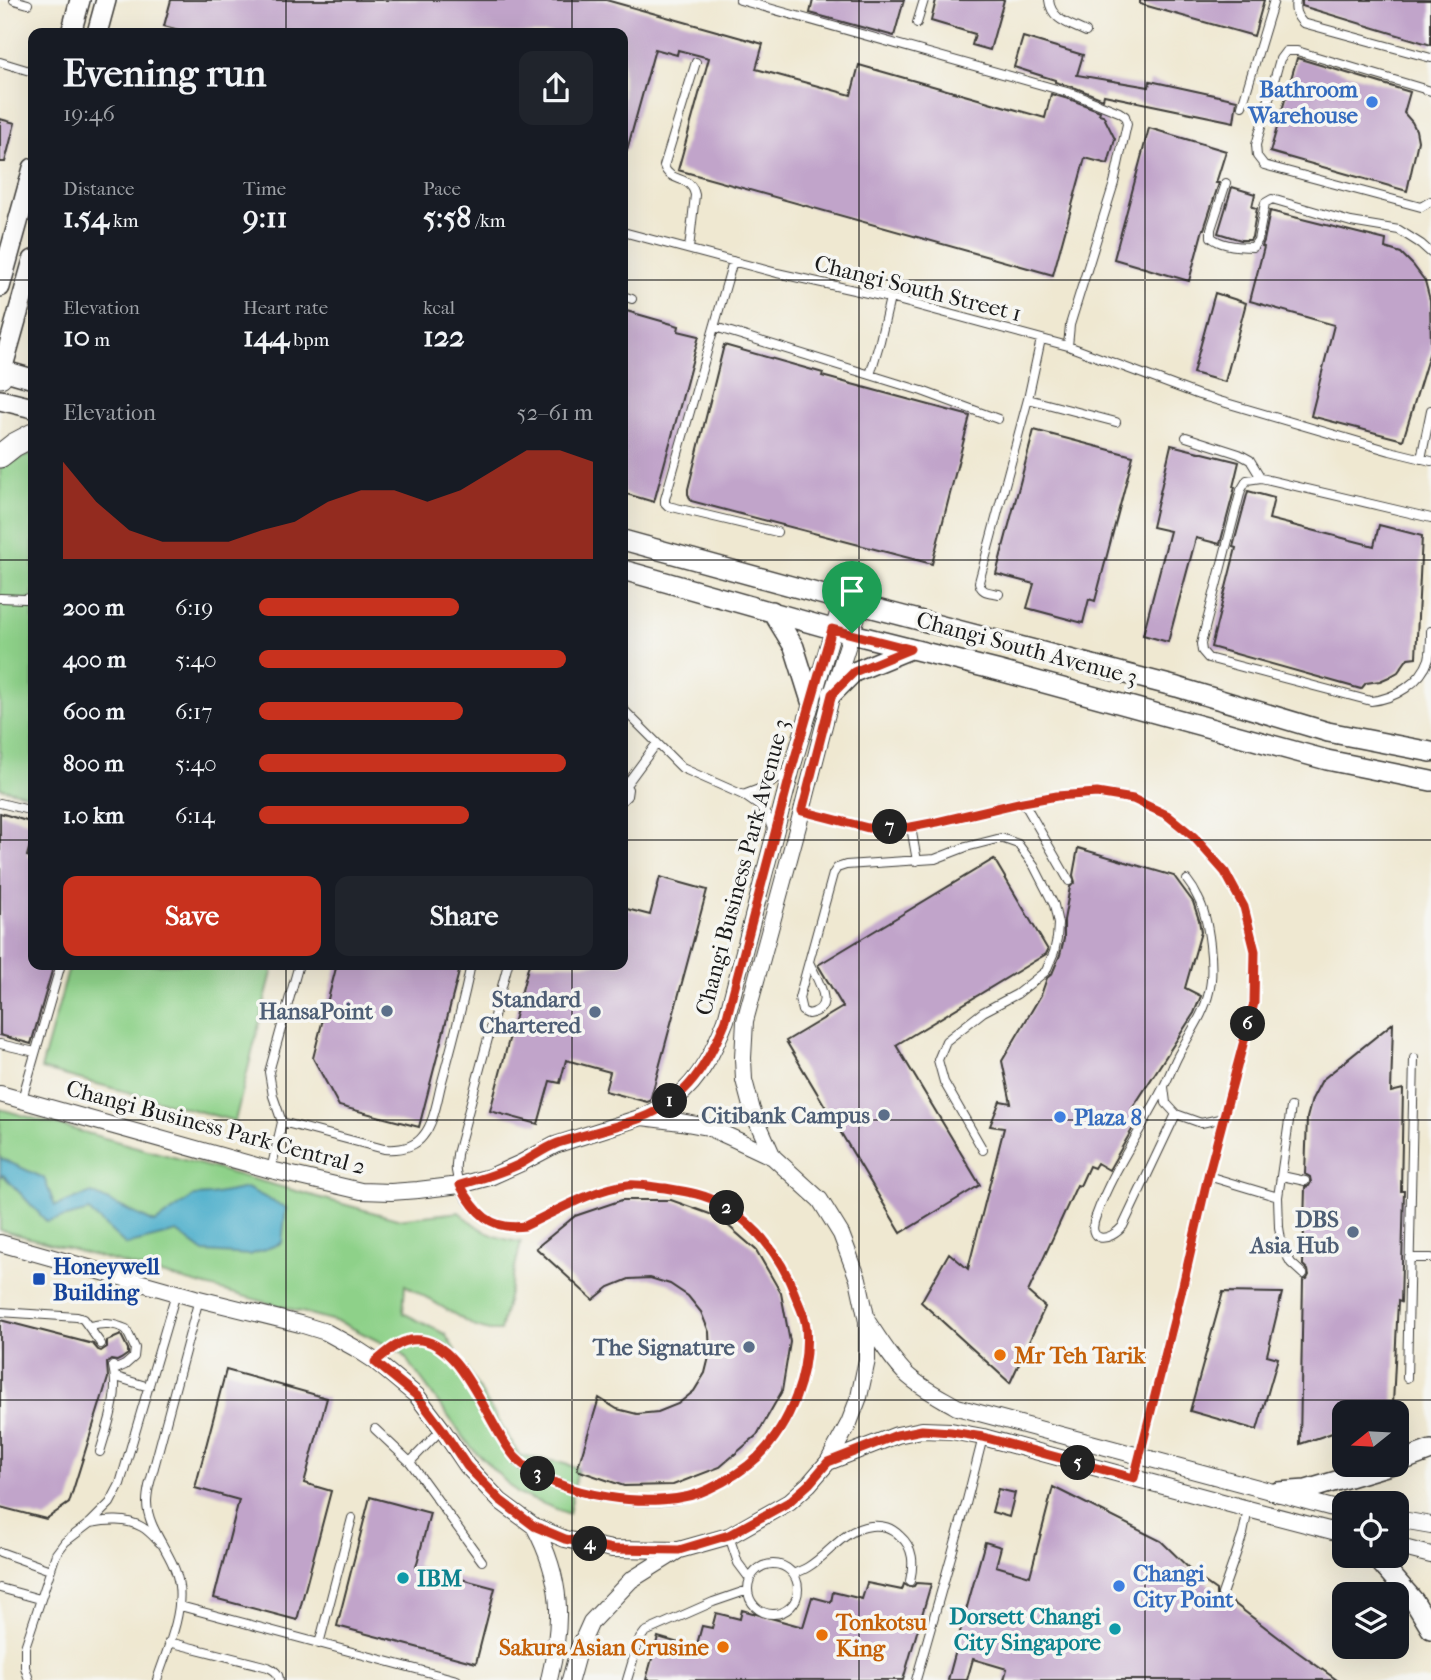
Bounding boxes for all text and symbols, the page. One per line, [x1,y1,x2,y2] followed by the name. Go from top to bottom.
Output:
[63,51,266,96] text: Evening run
[519,51,593,125] button: share
[1247,76,1359,129] place label: Bathroom Warehouse
[1364,94,1380,110] marker: Bathroom Warehouse
[63,100,115,127] text: 19:46
[63,178,134,200] text: Distance
[243,178,286,200] text: Time
[423,178,461,200] text: Pace
[63,200,109,235] text: 1.54
[243,200,287,235] text: 9:11
[423,200,471,235] text: 5:58
[109,210,139,232] text: km
[471,210,506,232] text: /km
[811,250,1024,327] street label: Changi South Street 1
[63,297,140,319] text: Elevation
[243,297,328,319] text: Heart rate
[423,297,455,319] text: kcal
[63,319,90,354] text: 10
[243,319,289,354] text: 144
[423,319,465,354] text: 122
[90,329,110,351] text: m
[289,329,329,351] text: bpm
[63,399,156,426] text: Elevation
[517,399,593,426] text: 52–61 m
[822,561,882,633] pin
[833,572,871,610] icon: arrive
[63,594,124,621] text: 200 m
[175,594,213,621] text: 6:19
[914,606,1140,691] street label: Changi South Avenue 3
[63,646,126,673] text: 400 m
[175,646,217,673] text: 5:40
[63,698,125,725] text: 600 m
[175,698,212,725] text: 6:17
[690,716,795,1018] street label: Changi Business Park Avenue 3
[63,750,124,777] text: 800 m
[175,750,217,777] text: 5:40
[63,802,124,829] text: 1.0 km
[175,802,215,829] text: 6:14
[872,810,908,844] pin: 7
[885,815,894,837] text: 7
[63,876,321,956] button: Save
[335,876,593,956] button: Share
[479,986,582,1039] place label: Standard Chartered
[259,998,374,1025] place label: HansaPoint
[379,1003,395,1019] marker: HansaPoint
[587,1004,603,1020] marker: Standard Chartered
[1230,1006,1266,1042] pin: 6
[1242,1012,1253,1034] text: 6
[63,1074,369,1181] street label: Changi Business Park Central 2
[652,1084,688,1118] pin: 1
[666,1089,673,1111] text: 1
[701,1102,871,1129] place label: Citibank Campus
[1074,1104,1142,1131] place label: Plaza 8
[876,1107,892,1123] marker: Citibank Campus
[1052,1109,1068,1125] marker: Plaza 8
[710,1190,744,1226] pin: 2
[722,1196,731,1218] text: 2
[1248,1206,1339,1259] place label: DBS Asia Hub
[1345,1224,1361,1240] marker: DBS Asia Hub
[53,1253,160,1306] place label: Honeywell Building
[31,1271,47,1287] marker: Honeywell Building
[592,1334,736,1361] place label: The Signature
[741,1339,757,1355] marker: The Signature
[1014,1342,1146,1369] place label: Mr Teh Tarik
[992,1347,1008,1363] marker: Mr Teh Tarik
[1332,1400,1409,1477] north arrow
[1332,1400,1409,1659] map controls
[1060,1446,1096,1480] pin: 5
[1073,1451,1082,1473] text: 5
[520,1456,556,1492] pin: 3
[534,1462,541,1484] text: 3
[1332,1491,1409,1568] button: locate
[572,1526,608,1562] pin: 4
[584,1532,595,1554] text: 4
[1133,1560,1234,1613] place label: Changi City Point
[417,1565,462,1592] place label: IBM
[395,1570,411,1586] marker: IBM
[1111,1578,1127,1594] marker: Changi City Point
[1332,1582,1409,1659] button: layers
[949,1603,1102,1656] place label: Dorsett Changi City Singapore
[835,1609,928,1662] place label: Tonkotsu King
[1107,1621,1123,1637] marker: Dorsett Changi City Singapore
[814,1627,830,1643] marker: Tonkotsu King
[499,1634,710,1661] place label: Sakura Asian Crusine
[715,1639,731,1655] marker: Sakura Asian Crusine

